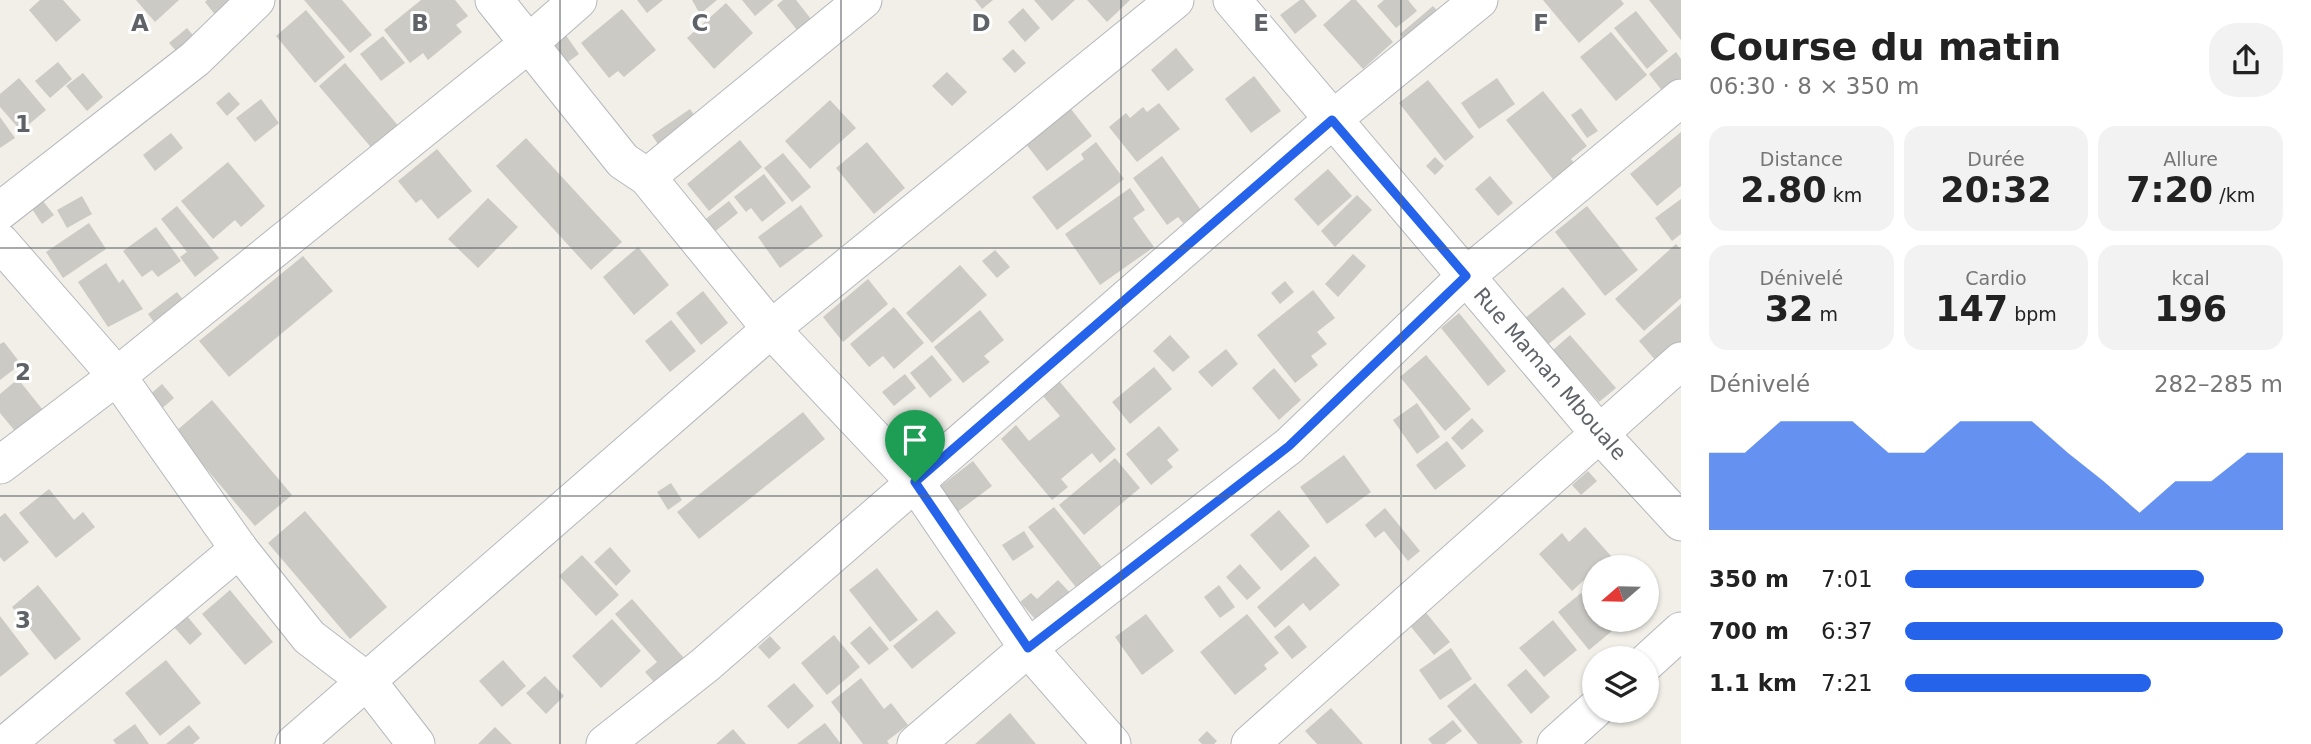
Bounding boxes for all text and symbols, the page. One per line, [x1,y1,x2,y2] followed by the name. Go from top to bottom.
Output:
[131,10,149,36] text: A
[411,10,429,36] text: B
[692,10,708,36] text: C
[971,10,991,36] text: D
[1253,10,1269,36] text: E
[1533,10,1549,36] text: F
[2209,23,2283,97] button: share
[1709,25,2061,69] text: Course du matin
[1709,73,1919,99] text: 06:30 · 8 × 350 m
[15,111,31,137] text: 1
[1760,148,1843,170] text: Distance
[1967,148,2025,170] text: Durée
[2163,148,2218,170] text: Allure
[1740,170,1827,210] text: 2.80
[1940,170,2052,210] text: 20:32
[2126,170,2213,210] text: 7:20
[1827,184,1862,206] text: km
[2213,184,2255,206] text: /km
[1760,267,1843,289] text: Dénivelé
[1965,267,2027,289] text: Cardio
[2171,267,2210,289] text: kcal
[1469,283,1631,465] street label: Rue Maman Mbouale
[1765,289,1813,329] text: 32
[1935,289,2008,329] text: 147
[2154,289,2227,329] text: 196
[1813,303,1838,325] text: m
[2008,303,2057,325] text: bpm
[15,359,31,385] text: 2
[1709,371,1810,397] text: Dénivelé
[2154,371,2283,397] text: 282–285 m
[885,410,945,482] pin
[896,421,934,459] icon: arrive
[1582,555,1659,632] north arrow
[1582,555,1659,723] map controls
[1709,566,1789,592] text: 350 m
[1821,566,1873,592] text: 7:01
[15,607,31,633] text: 3
[1709,618,1789,644] text: 700 m
[1821,618,1873,644] text: 6:37
[1582,646,1659,723] button: layers
[1709,670,1797,696] text: 1.1 km
[1821,670,1873,696] text: 7:21

